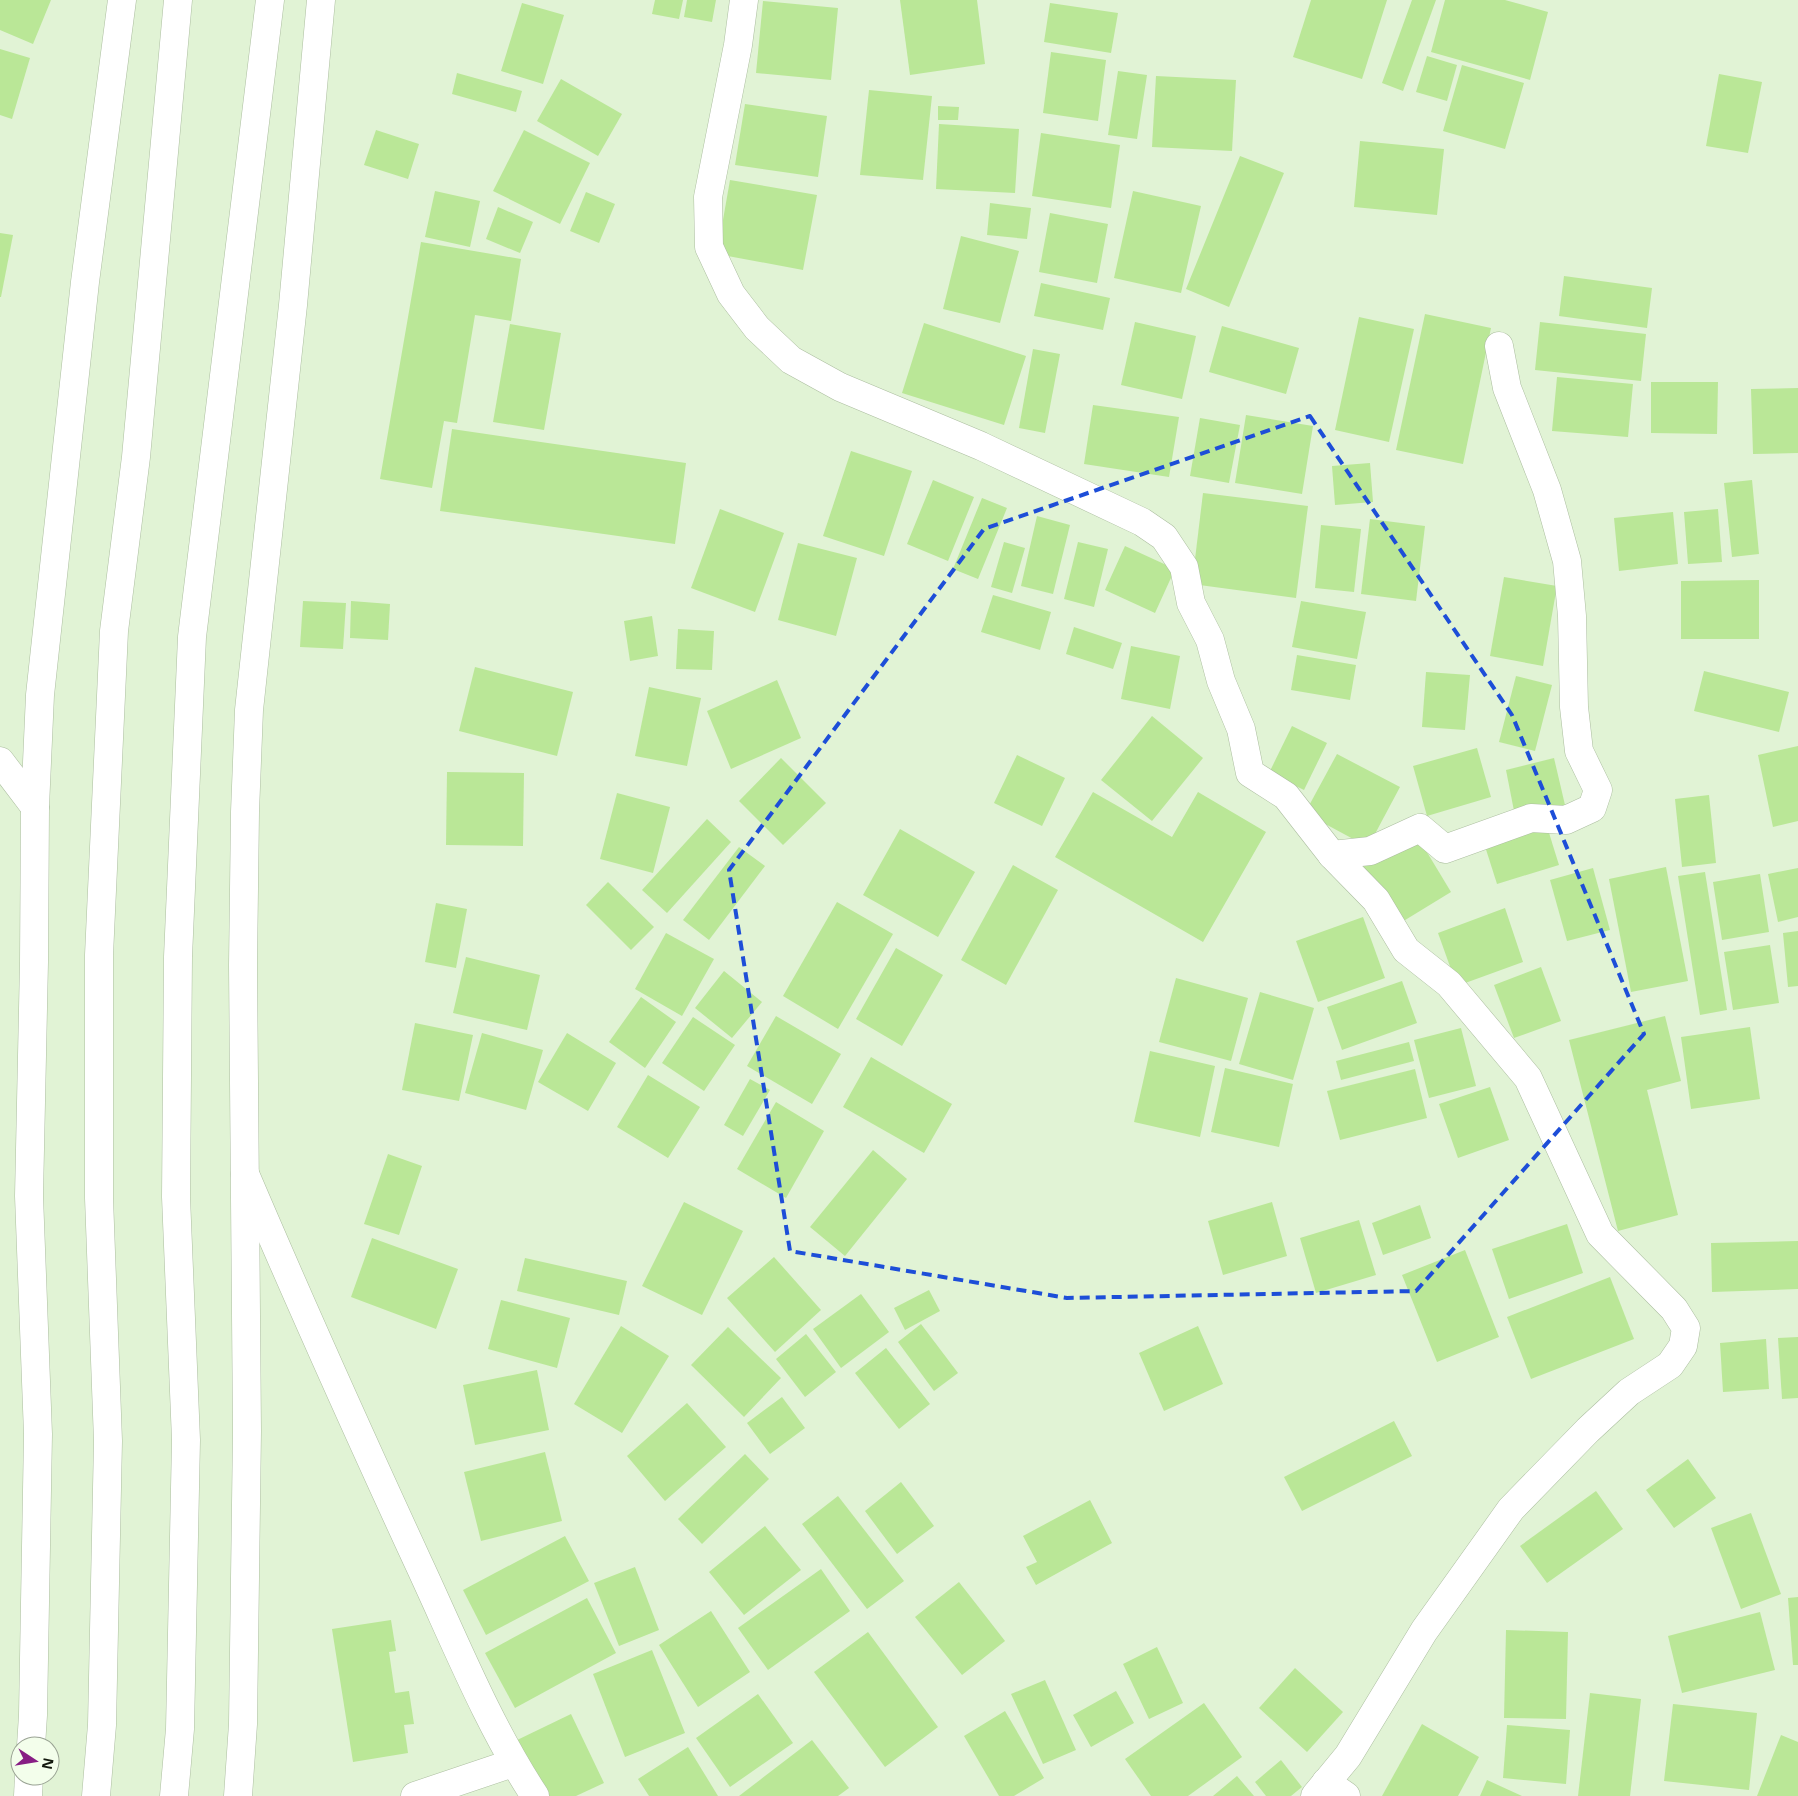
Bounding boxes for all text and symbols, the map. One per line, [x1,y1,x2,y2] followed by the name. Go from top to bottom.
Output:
[10,1736,60,1786] north arrow
[38,1756,59,1771] text: N

